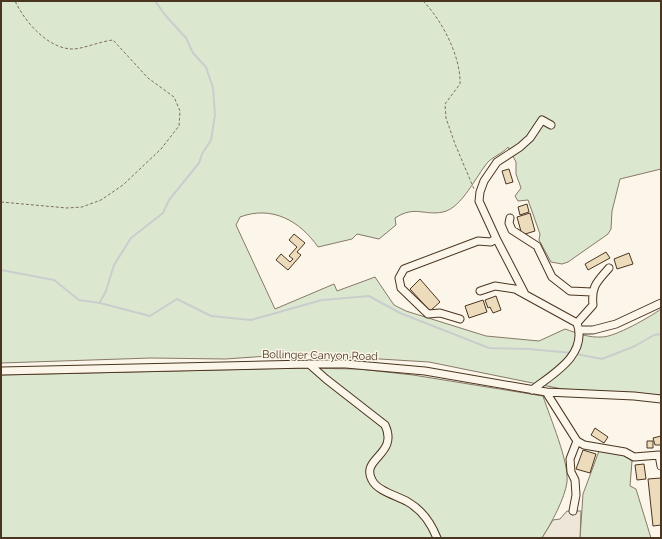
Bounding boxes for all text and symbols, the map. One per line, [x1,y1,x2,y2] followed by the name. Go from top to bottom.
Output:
[262,348,378,363] street label: Bollinger Canyon Road

